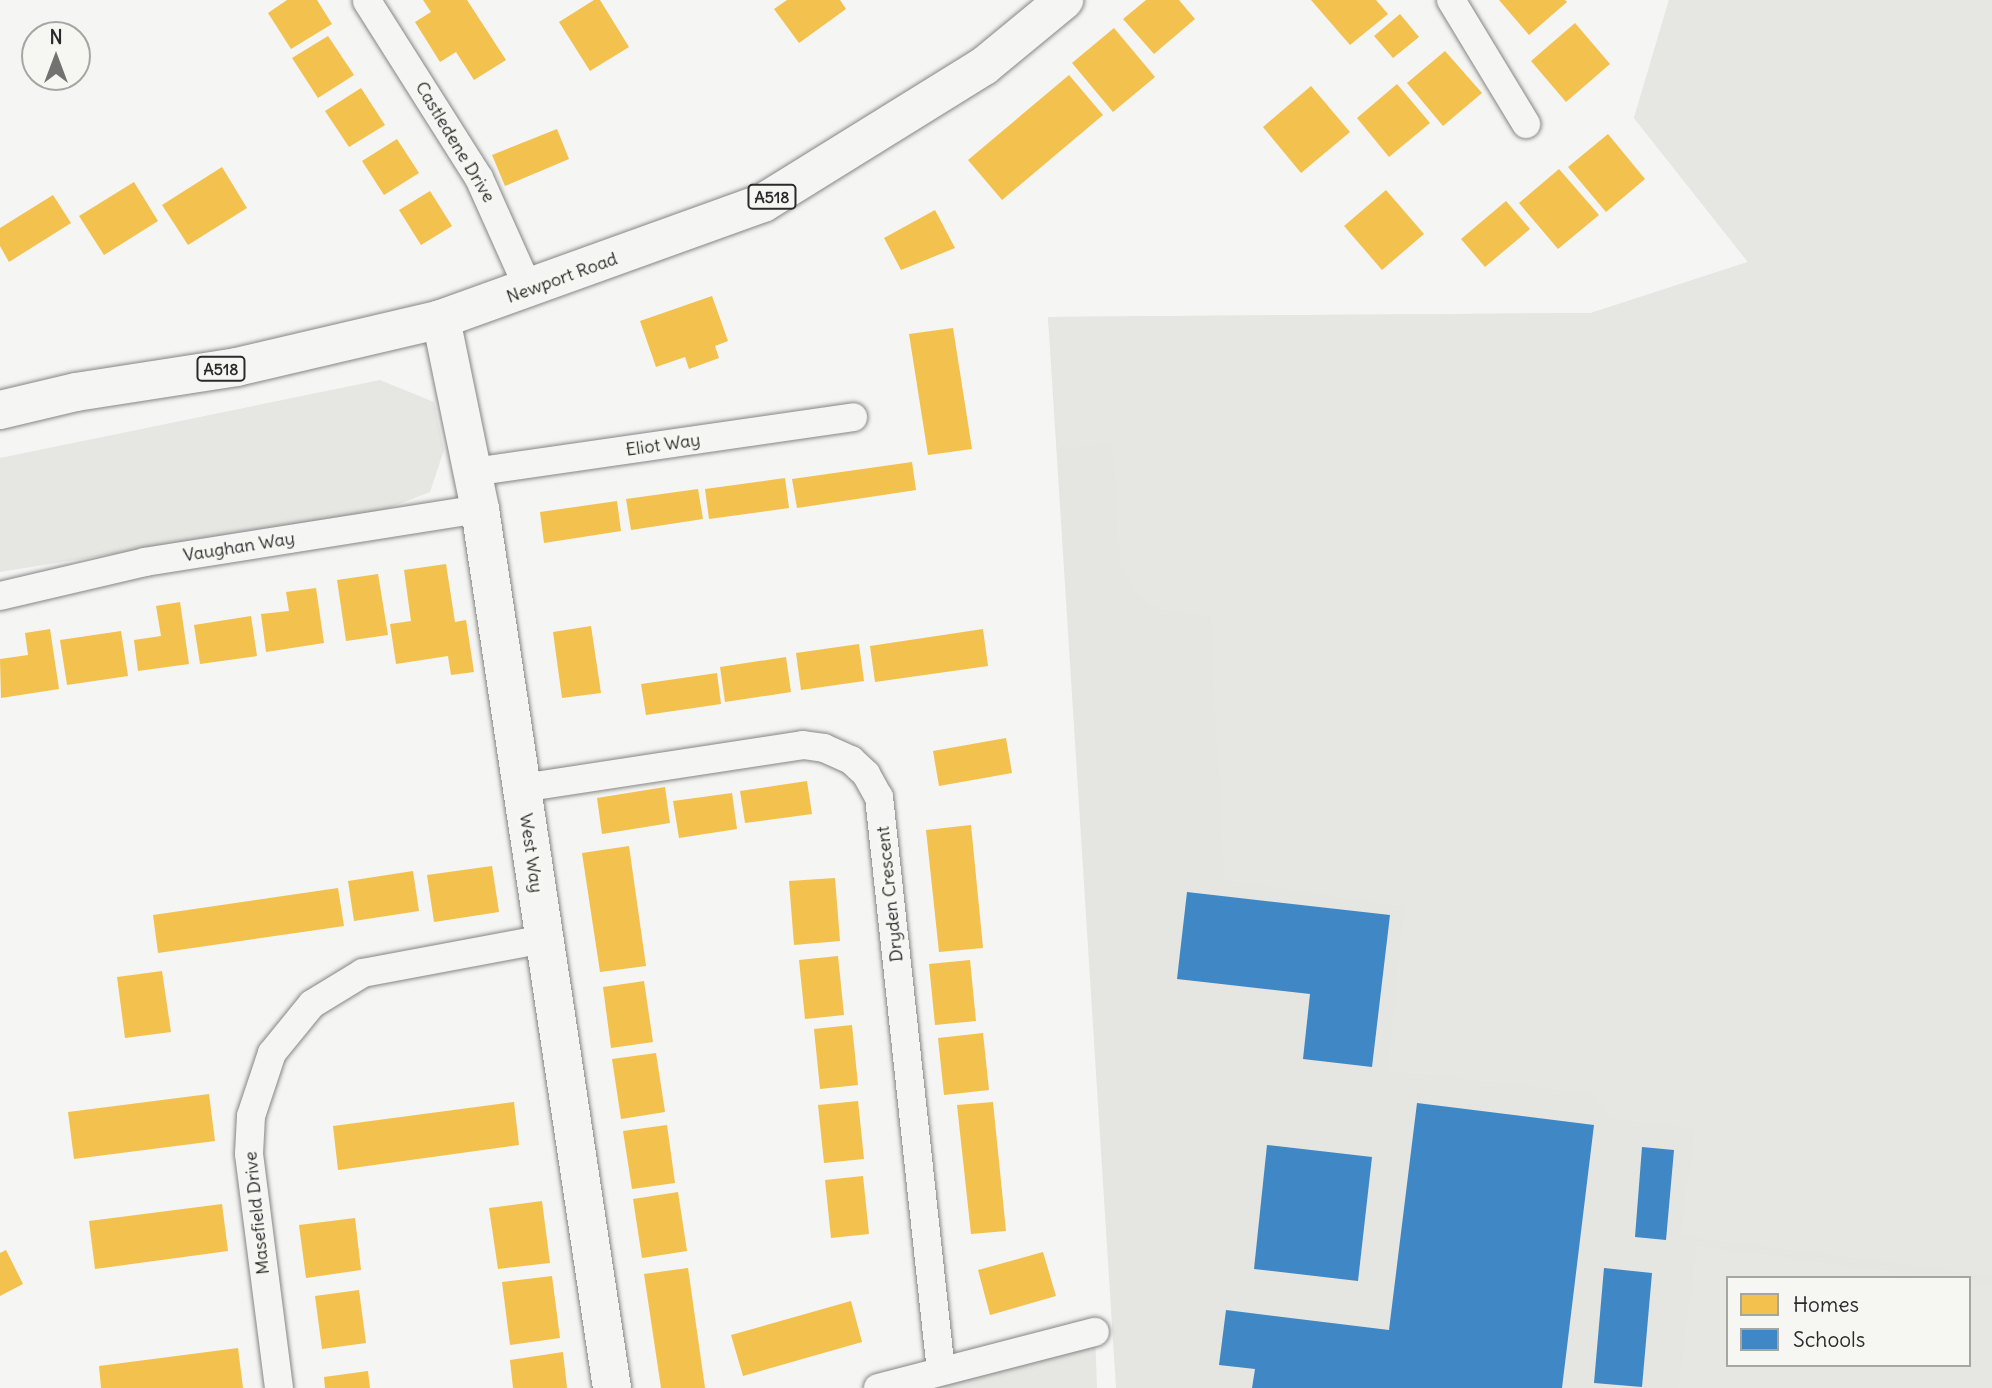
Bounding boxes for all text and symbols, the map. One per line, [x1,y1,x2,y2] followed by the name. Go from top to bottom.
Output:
[21,21,91,91] north arrow
[49,25,63,49] text: N
[410,78,500,206] street label: Castledene Drive
[746,184,798,210] road number: A518
[504,248,620,308] street label: Newport Road
[195,356,247,382] road number: A518
[624,429,702,461] street label: Eliot Way
[182,528,296,566] street label: Vaughan Way
[515,812,547,894] street label: West Way
[872,825,908,963] street label: Dryden Crescent
[240,1150,274,1276] street label: Masefield Drive
[1726,1276,1971,1367] legend
[1793,1291,1859,1318] text: Homes
[1793,1326,1865,1353] text: Schools

